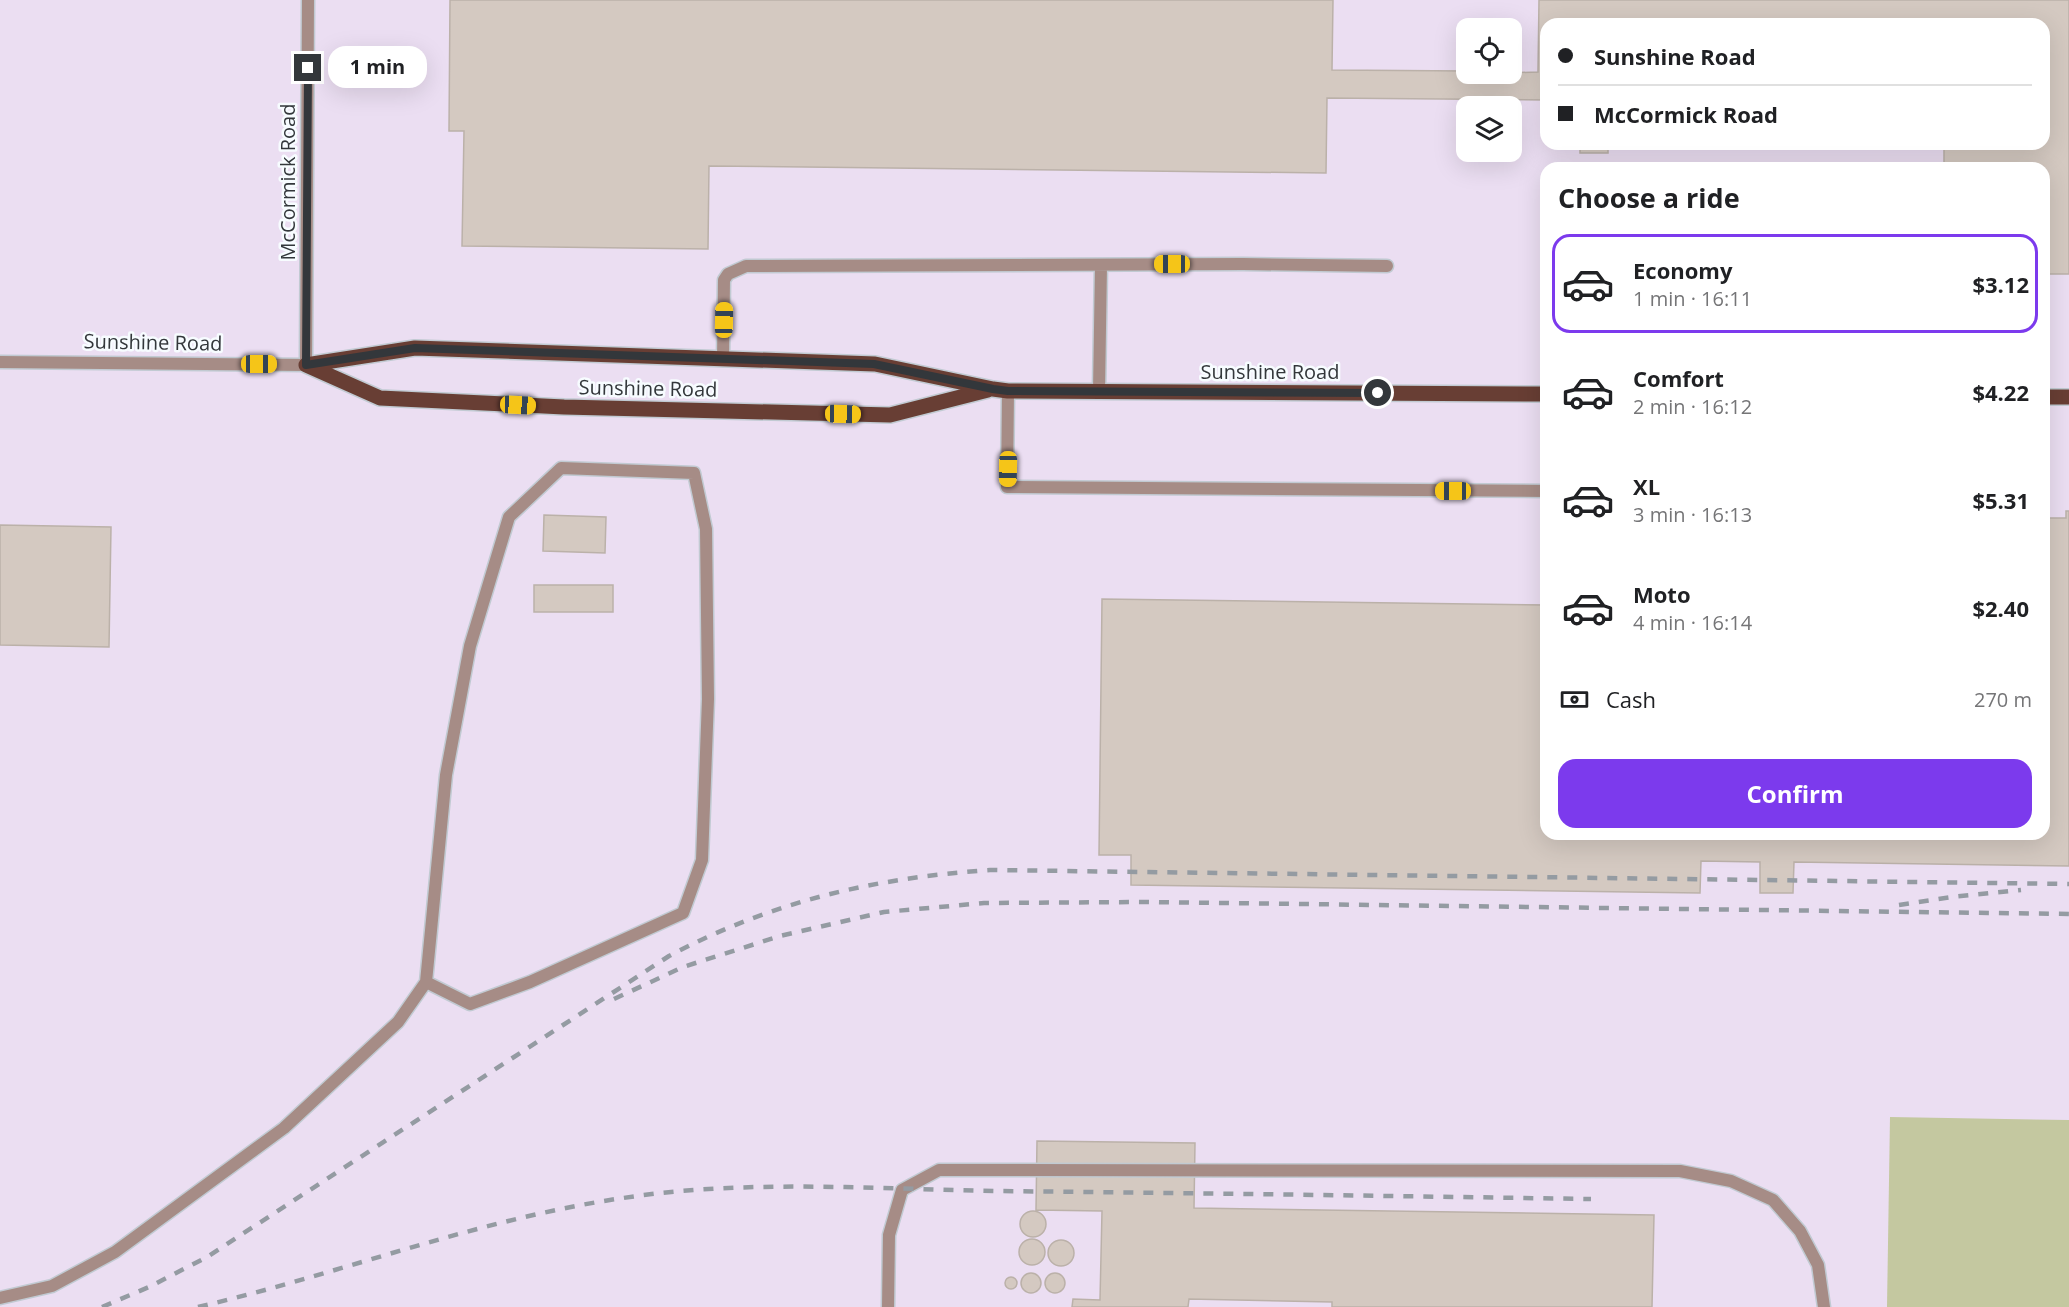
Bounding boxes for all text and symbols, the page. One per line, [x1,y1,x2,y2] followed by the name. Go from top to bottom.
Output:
[1456,18,1522,162] map controls
[1456,18,1522,84] button: locate
[1594,41,1756,71] text: Sunshine Road
[329,47,428,89] callout: 1 min
[350,53,405,80] text: 1 min
[294,54,321,81] route end
[1456,96,1522,162] button: layers
[1594,99,1778,129] text: McCormick Road
[274,104,301,260] street label: McCormick Road
[1558,179,1740,216] text: Choose a ride
[1154,255,1190,273] car
[1633,255,1732,285] text: Economy
[1561,257,1615,311] icon: car
[1972,269,2029,299] text: $3.12
[1633,285,1752,312] text: 1 min · 16:11
[715,302,733,338] car
[83,327,223,357] street label: Sunshine Road
[241,355,277,373] car
[1201,358,1339,385] street label: Sunshine Road
[1633,363,1724,393] text: Comfort
[1561,365,1615,419] icon: car
[578,373,718,403] street label: Sunshine Road
[1972,377,2029,407] text: $4.22
[1364,379,1391,406] route start
[1633,393,1752,420] text: 2 min · 16:12
[500,395,536,415] car
[825,405,861,423] car
[999,451,1017,487] car
[1633,471,1660,501] text: XL
[1561,473,1615,527] icon: car
[1435,482,1471,500] car
[1972,485,2029,515] text: $5.31
[1633,501,1752,528] text: 3 min · 16:13
[1633,579,1691,609] text: Moto
[1561,581,1615,635] icon: car
[1972,593,2029,623] text: $2.40
[1633,609,1752,636] text: 4 min · 16:14
[1558,683,1591,716] icon: cash
[1606,684,1656,714] text: Cash
[1974,686,2032,713] text: 270 m
[1558,759,2032,828] button: Confirm

